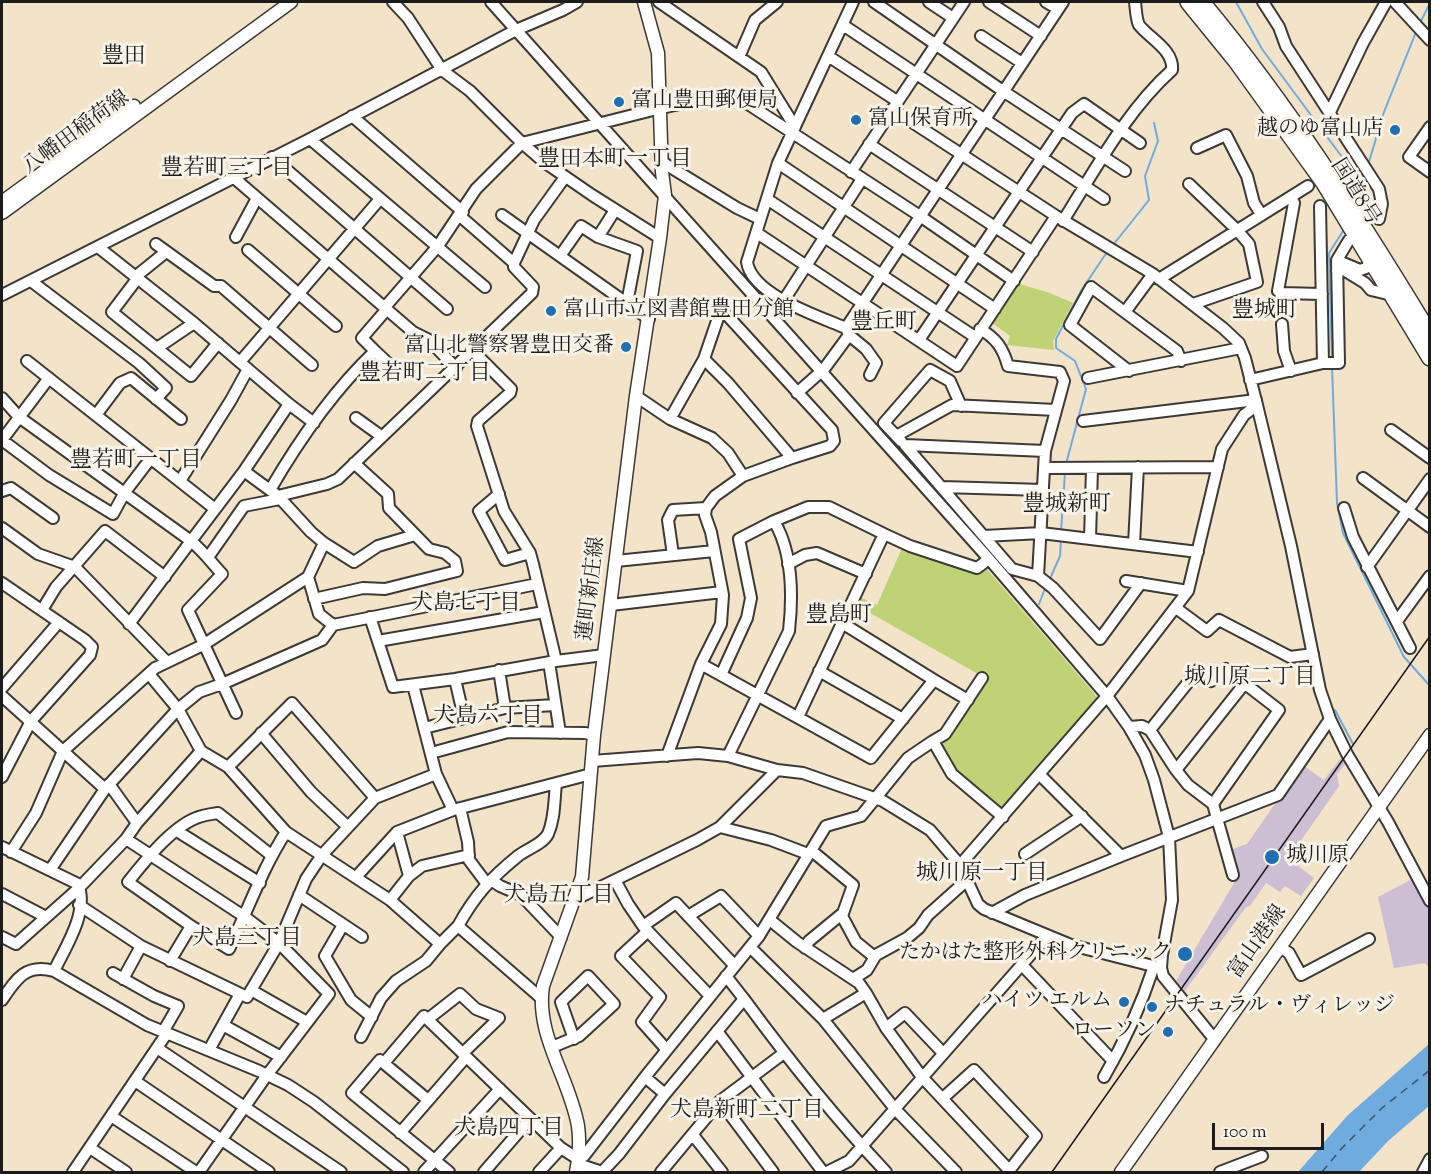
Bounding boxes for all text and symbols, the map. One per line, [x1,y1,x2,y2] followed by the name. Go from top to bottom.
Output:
[102,45,146,71] district label: 豊田
[19,87,135,181] street label: 八幡田稲荷線
[631,89,778,115] place label: 富山豊田郵便局
[612,95,626,109] marker: 富山豊田郵便局
[868,107,973,133] place label: 富山保育所
[849,113,863,127] marker: 富山保育所
[1257,117,1383,143] place label: 越のゆ富山店
[1388,123,1402,137] marker: 越のゆ富山店
[538,148,692,174] district label: 豊田本町一丁目
[1324,155,1384,231] street label: 国道8号
[161,157,293,183] district label: 豊若町三丁目
[563,298,794,324] place label: 富山市立図書館豊田分館
[1232,299,1298,325] district label: 豊城町
[544,304,558,318] marker: 富山市立図書館豊田分館
[851,311,917,337] district label: 豊丘町
[404,334,614,360] place label: 富山北警察署豊田交番
[619,340,633,354] marker: 富山北警察署豊田交番
[359,362,491,388] district label: 豊若町二丁目
[70,449,202,475] district label: 豊若町一丁目
[1023,493,1111,519] district label: 豊城新町
[574,535,612,643] street label: 蓮町新庄線
[411,592,521,618] district label: 犬島七丁目
[806,604,872,630] district label: 豊島町
[1184,666,1316,692] district label: 城川原二丁目
[433,705,543,731] district label: 犬島六丁目
[1286,844,1349,870] place label: 城川原
[1263,848,1281,866] marker: 城川原
[916,862,1048,888] district label: 城川原一丁目
[504,884,614,910] district label: 犬島五丁目
[1225,901,1293,985] street label: 富山港線
[192,927,302,953] district label: 犬島三丁目
[899,941,1172,967] place label: たかはた整形外科クリニック
[1176,945,1194,963] marker: たかはた整形外科クリニック
[982,989,1112,1015] place label: ハイツ エルム
[1164,994,1395,1020] place label: ナチュラル・ヴィレッジ
[1117,995,1131,1009] marker: ハイツ エルム
[1145,1000,1159,1014] marker: ナチュラル・ヴィレッジ
[1072,1019,1156,1045] place label: ローソン
[1161,1025,1175,1039] marker: ローソン
[670,1099,824,1125] district label: 犬島新町二丁目
[1215,1111,1328,1149] scale bar
[454,1117,564,1143] district label: 犬島四丁目
[1223,1120,1267,1146] text: 100 m

